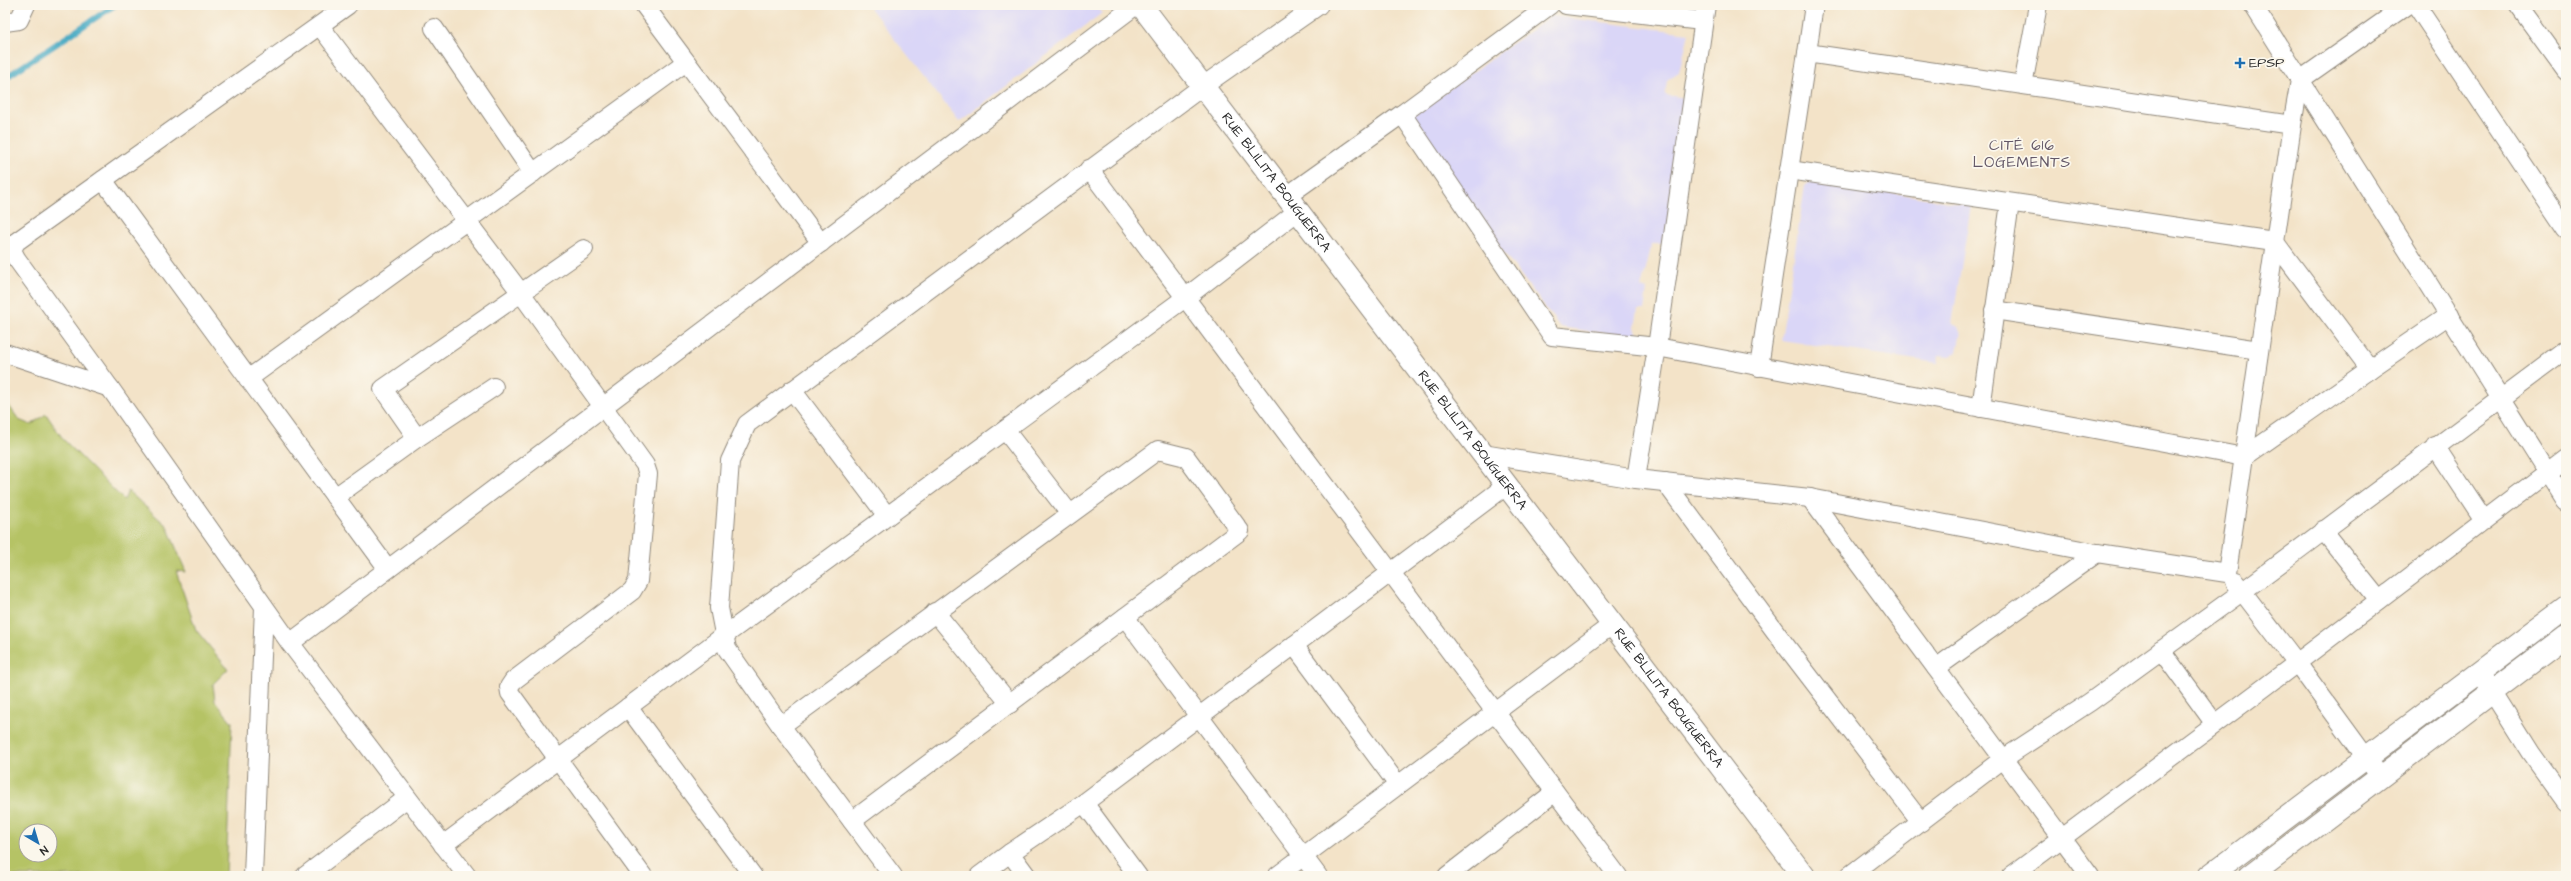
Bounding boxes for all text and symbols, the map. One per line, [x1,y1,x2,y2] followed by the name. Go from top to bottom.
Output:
[2249,53,2284,73] place label: EPSP
[2234,57,2246,69] marker: EPSP
[1216,108,1336,256] street label: RUE BLILITA BOUGUERRA
[1973,135,2071,173] district label: CITÉ 616 LOGEMENTS
[1413,366,1532,514] street label: RUE BLILITA BOUGUERRA
[1609,624,1728,772] street label: RUE BLILITA BOUGUERRA
[18,823,58,863] north arrow
[36,842,51,859] text: N

